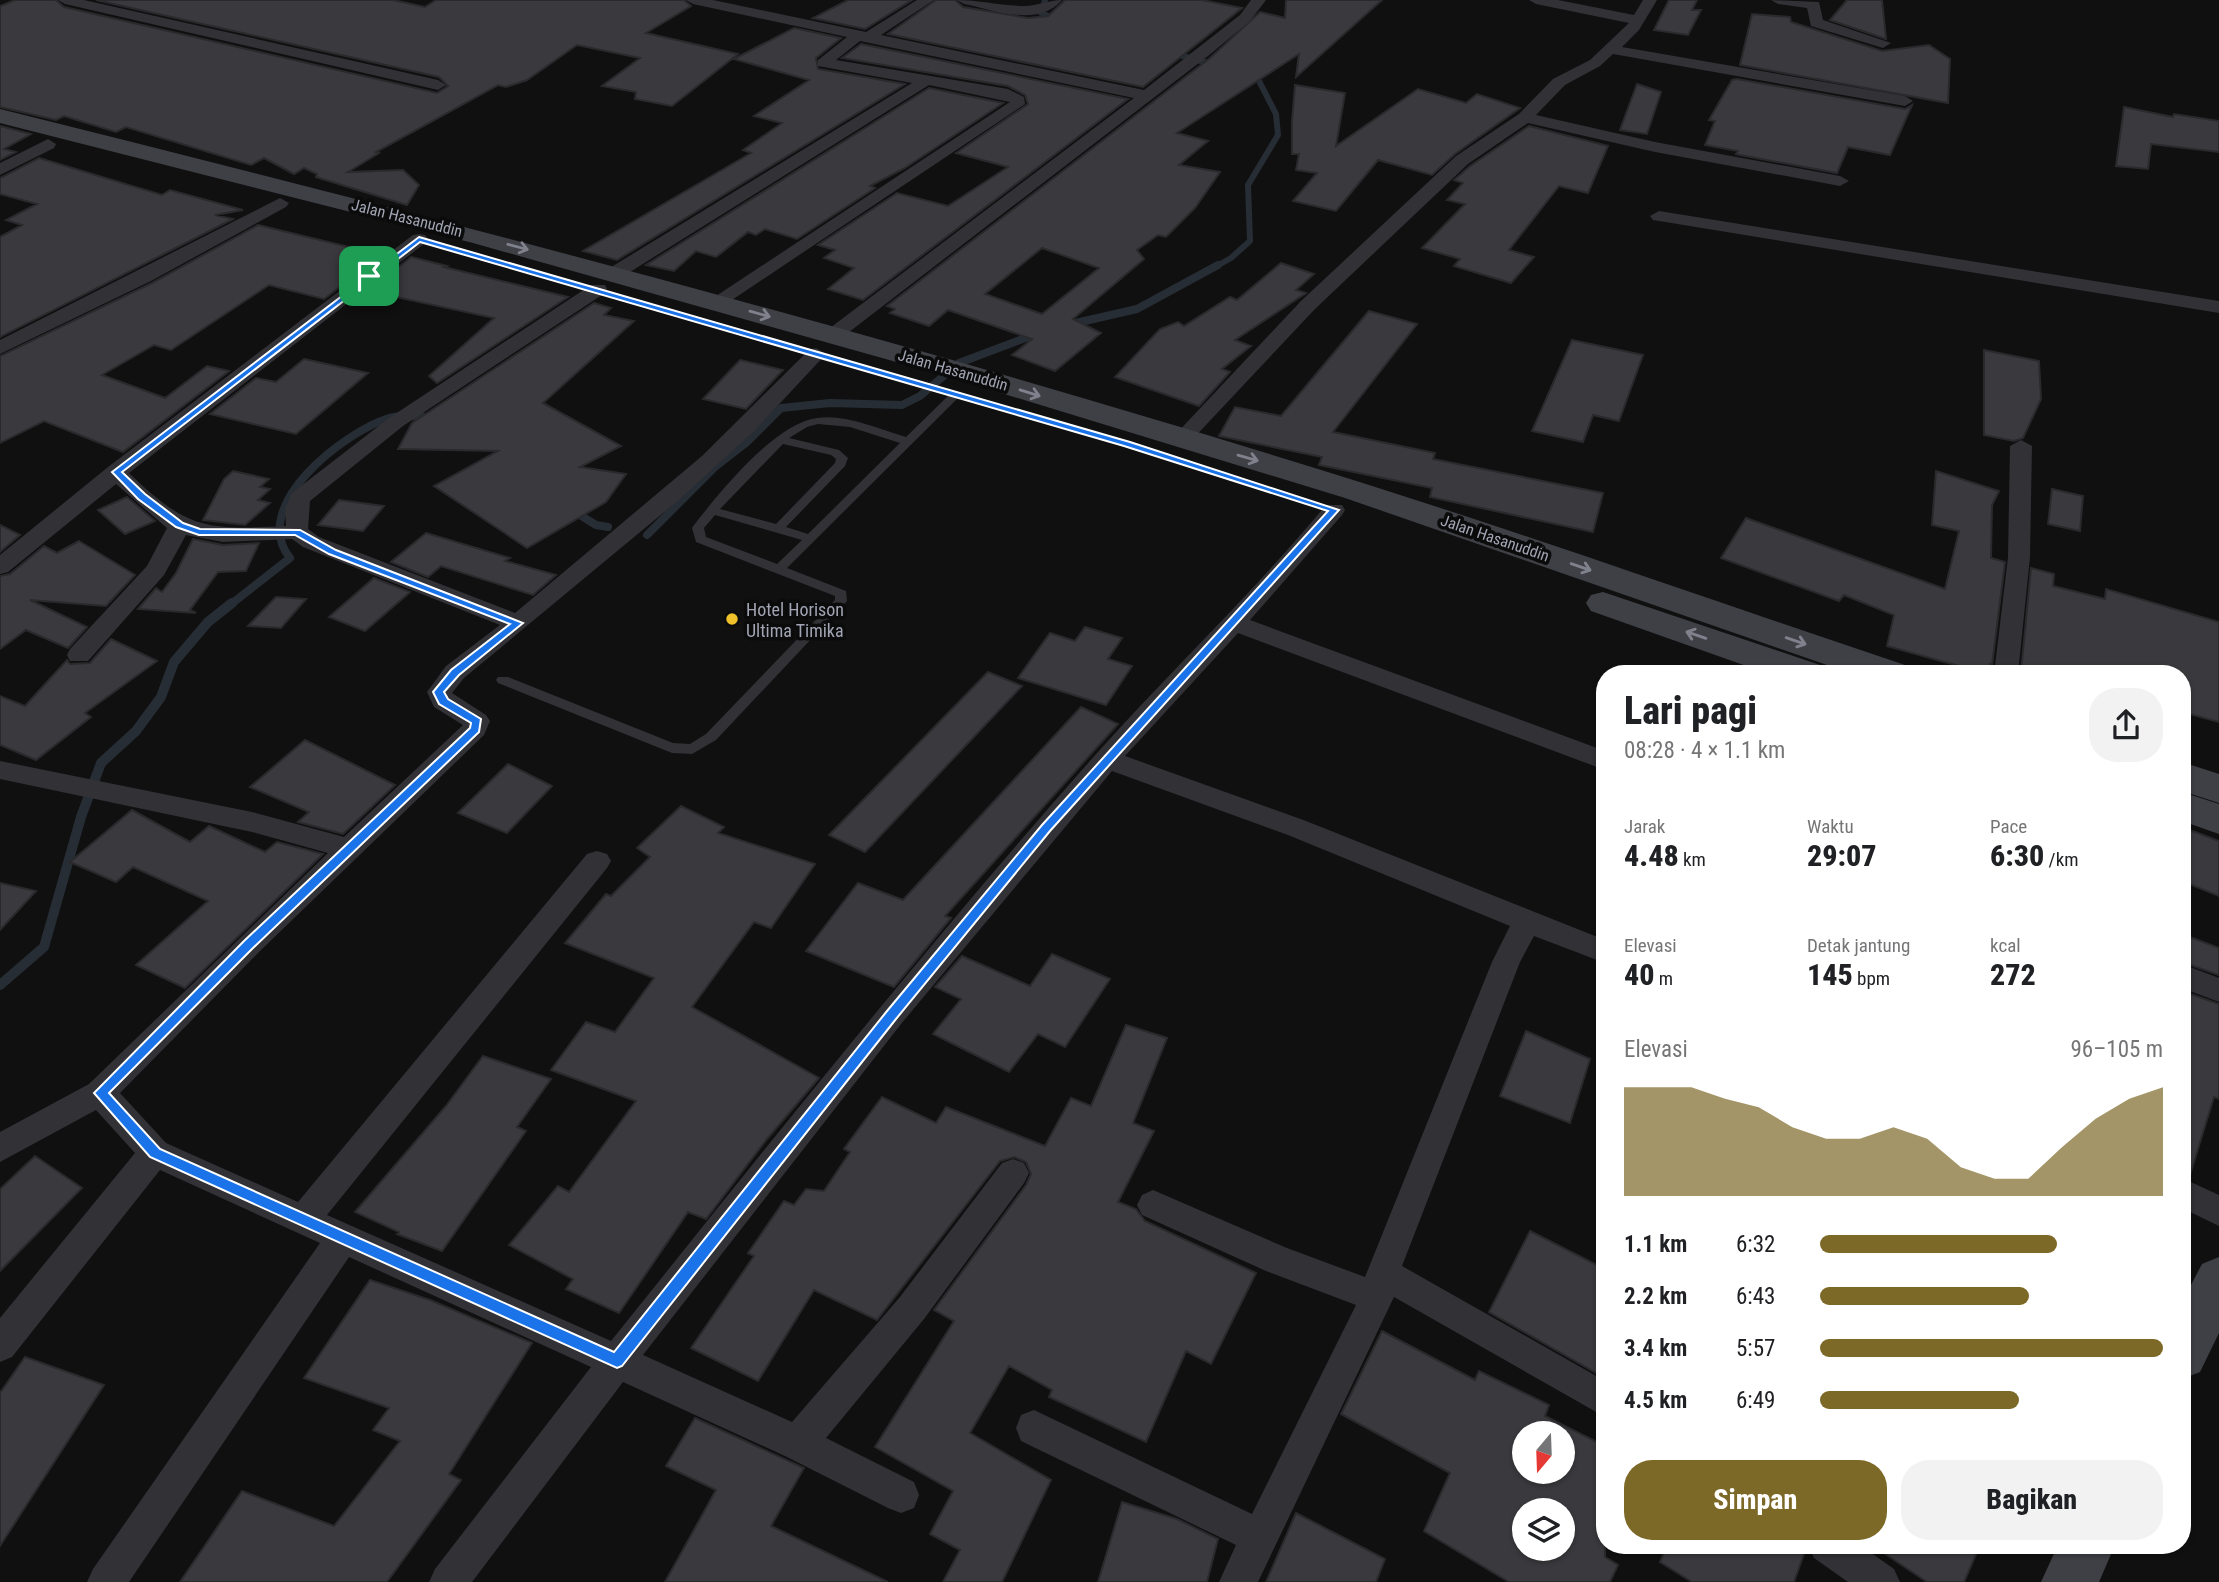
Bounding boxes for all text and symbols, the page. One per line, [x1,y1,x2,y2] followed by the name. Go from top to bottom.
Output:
[350,195,464,241] street label: Jalan Hasanuddin
[506,241,528,254] one-way arrow
[339,246,399,306] pin
[350,257,388,295] icon: arrive
[749,308,771,321] one-way arrow
[896,345,1010,395] street label: Jalan Hasanuddin
[1019,387,1041,400] one-way arrow
[1237,453,1259,466] one-way arrow
[1438,511,1552,565] street label: Jalan Hasanuddin
[1570,561,1592,574] one-way arrow
[746,599,844,641] place label: Hotel Horison Ultima Timika
[724,611,740,627] marker: Hotel Horison Ultima Timika
[1686,628,1708,640] one-way arrow
[1785,636,1807,648] one-way arrow
[2089,688,2163,762] button: share
[1624,689,1757,733] text: Lari pagi
[1624,737,1785,764] text: 08:28 · 4 × 1.1 km
[1624,815,1665,838] text: Jarak
[1807,815,1854,838] text: Waktu
[1990,815,2027,838] text: Pace
[1624,838,1679,873] text: 4.48
[1807,838,1876,873] text: 29:07
[1990,838,2044,873] text: 6:30
[1679,848,1706,871] text: km
[2044,848,2079,871] text: /km
[1624,934,1677,957] text: Elevasi
[1807,934,1910,957] text: Detak jantung
[1990,934,2021,957] text: kcal
[1624,957,1655,992] text: 40
[1807,957,1853,992] text: 145
[1990,957,2036,992] text: 272
[1655,967,1673,990] text: m
[1853,967,1890,990] text: bpm
[1624,1036,1688,1063] text: Elevasi
[2070,1036,2163,1063] text: 96–105 m
[1624,1231,1687,1258] text: 1.1 km
[1736,1231,1775,1258] text: 6:32
[1624,1283,1687,1310] text: 2.2 km
[1736,1283,1775,1310] text: 6:43
[1624,1335,1687,1362] text: 3.4 km
[1736,1335,1775,1362] text: 5:57
[1624,1387,1687,1414] text: 4.5 km
[1736,1387,1775,1414] text: 6:49
[1512,1421,1575,1484] north arrow
[1512,1421,1575,1561] map controls
[1624,1460,1887,1540] button: Simpan
[1901,1460,2163,1540] button: Bagikan
[1512,1498,1575,1561] button: layers

